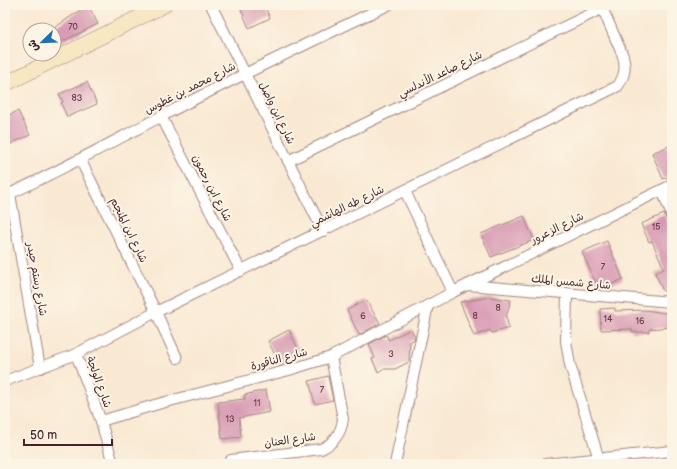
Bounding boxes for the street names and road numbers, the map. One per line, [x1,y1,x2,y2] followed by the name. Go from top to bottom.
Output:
[395,47,486,104] street label: شارع صاعد الأندلسي
[142,59,239,118] street label: شارع محمد بن غطوس
[255,80,298,147] street label: شارع ابن واصل
[188,153,234,224] street label: شارع ابن رحمون
[308,182,388,233] street label: شارع طه الهاشمي
[106,195,150,265] street label: شارع ابن المنجم
[527,210,587,249] street label: شارع الزعرور
[22,240,50,317] street label: شارع رستم حيدر
[530,272,611,294] street label: شارع شمس الملك
[249,345,309,375] street label: شارع الناقورة
[82,355,114,410] street label: شارع الولجة
[263,430,317,452] street label: شارع العنان

